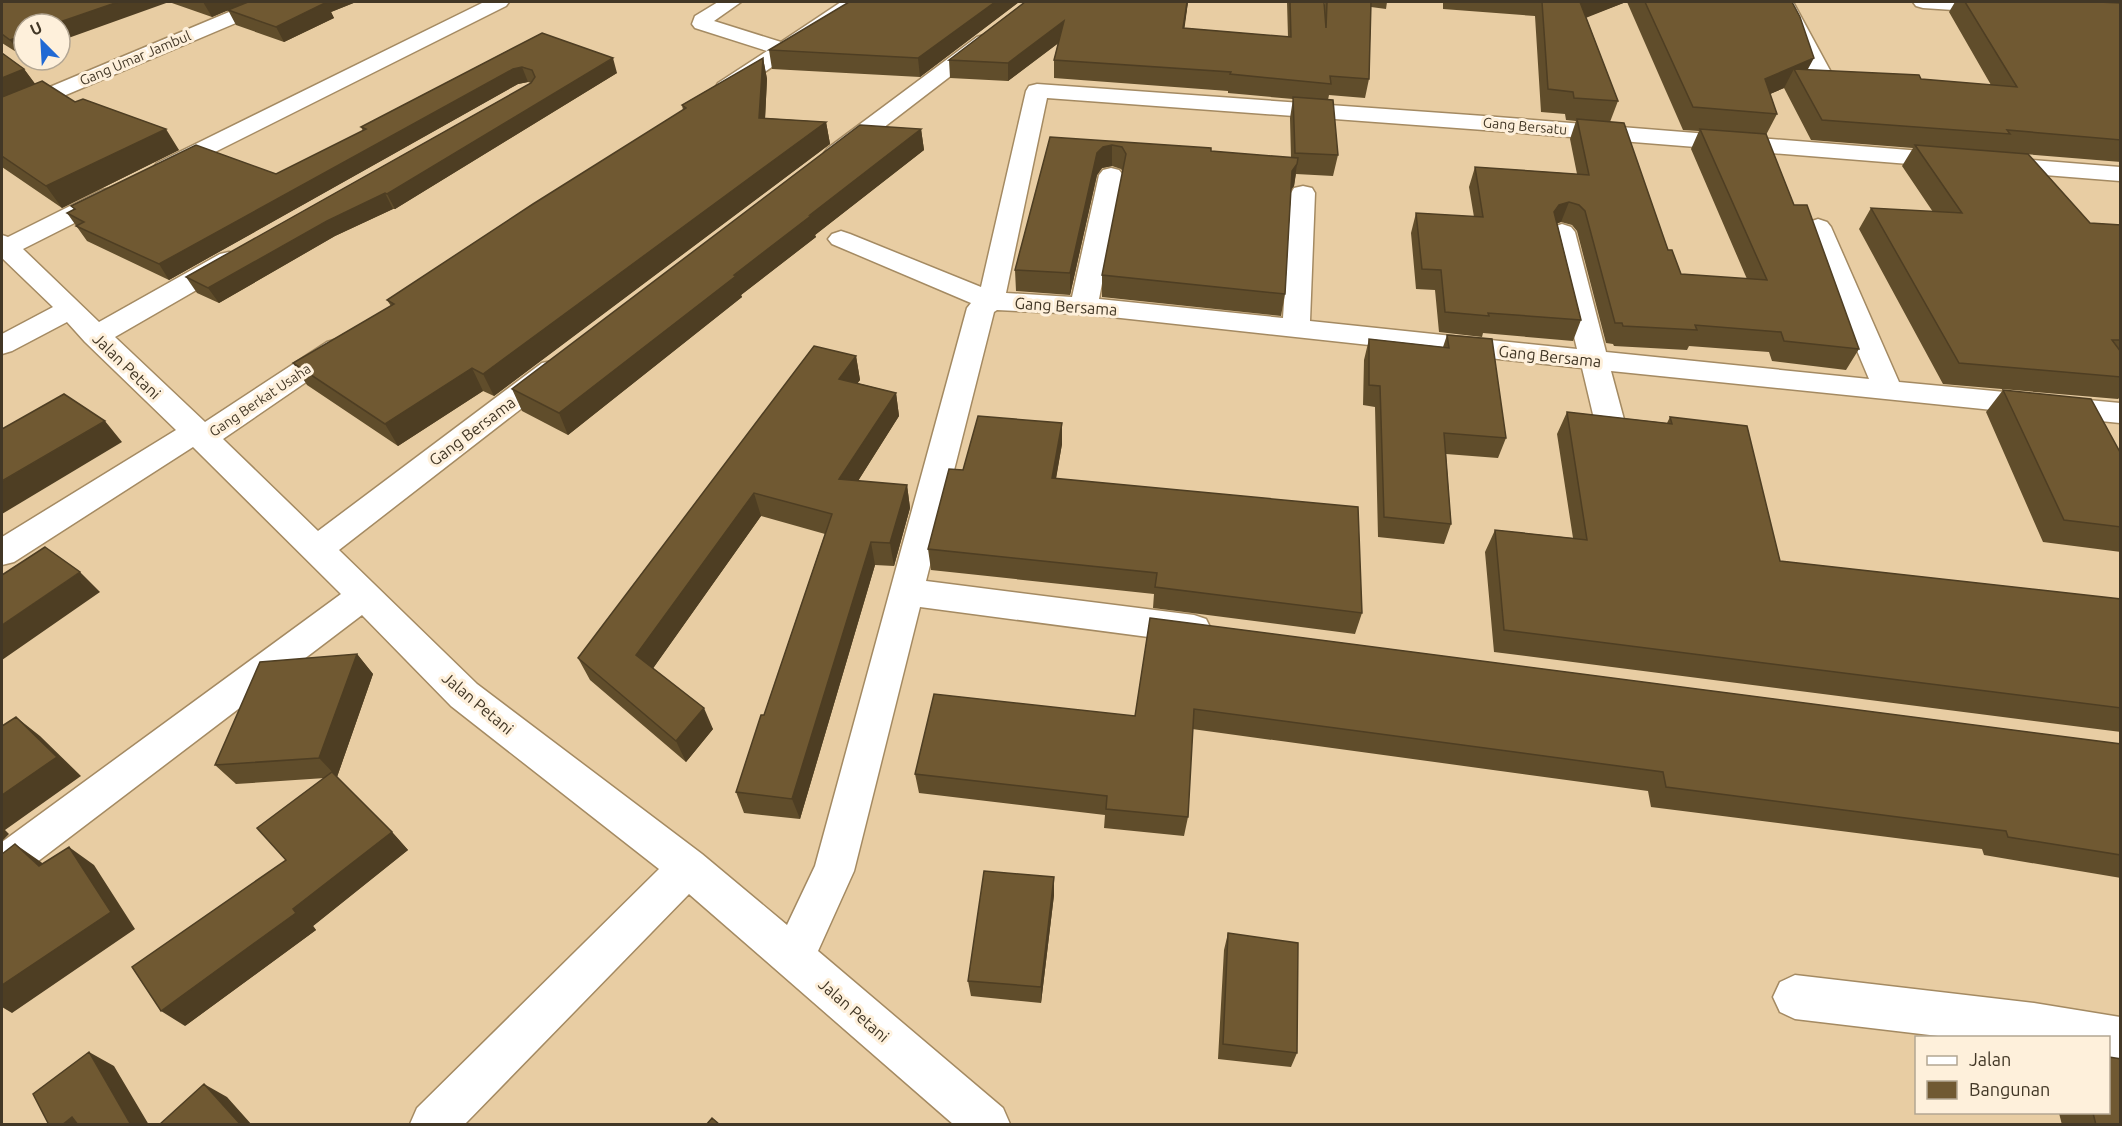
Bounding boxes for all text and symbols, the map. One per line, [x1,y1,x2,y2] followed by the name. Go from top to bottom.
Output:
[12,12,72,72] north arrow
[27,18,45,39] text: U
[77,27,193,89] street label: Gang Umar Jambul
[1482,114,1568,138] street label: Gang Bersatu
[1014,293,1118,319] street label: Gang Bersama
[89,329,165,403] street label: Jalan Petani
[1498,342,1602,370] street label: Gang Bersama
[206,360,314,440] street label: Gang Berkat Usaha
[425,393,519,469] street label: Gang Bersama
[439,668,517,738] street label: Jalan Petani
[815,975,893,1045] street label: Jalan Petani
[1915,1036,2110,1114] legend
[1969,1049,2011,1069] text: Jalan
[1969,1079,2050,1099] text: Bangunan

